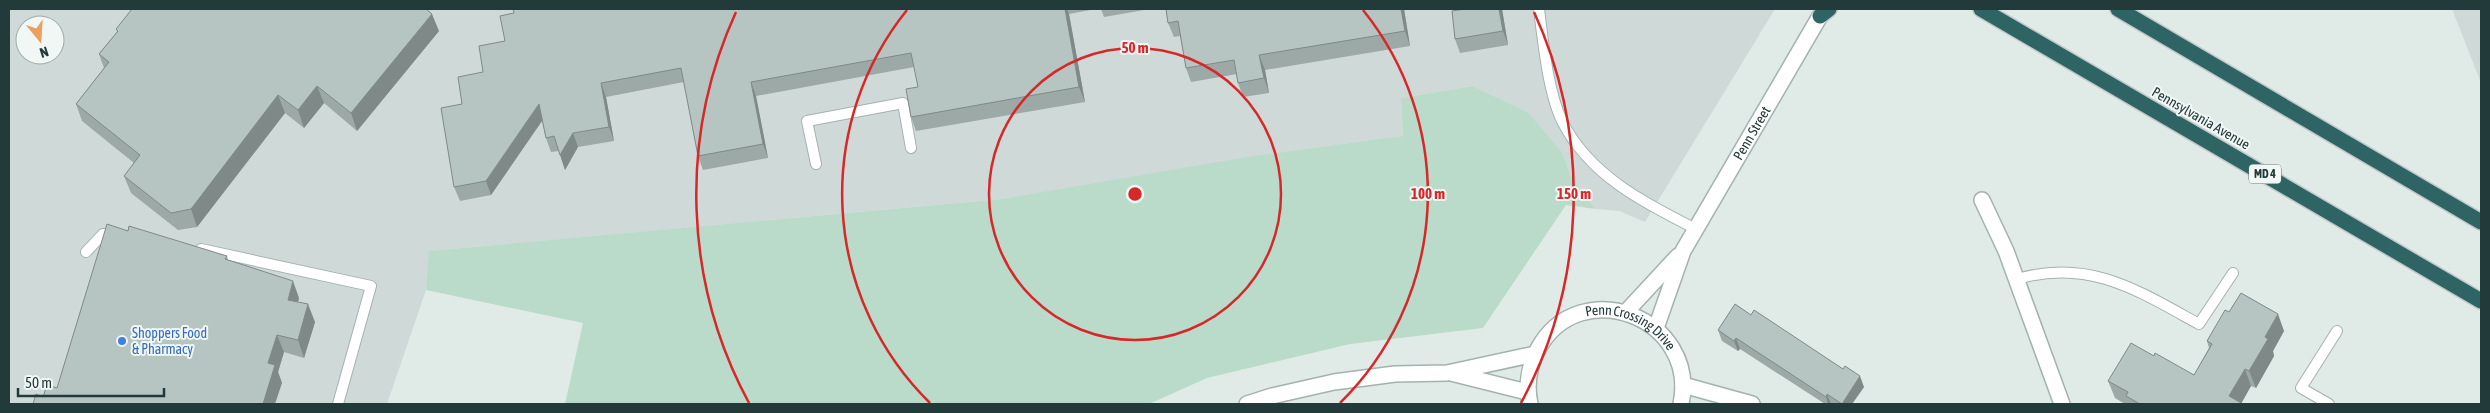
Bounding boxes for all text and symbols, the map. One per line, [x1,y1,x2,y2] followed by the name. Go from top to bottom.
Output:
[15,15,65,65] north arrow
[1122,39,1149,56] text: 50 m
[38,43,50,61] text: N
[2149,84,2253,152] street label: Pennsylvania Avenue
[1730,103,1774,163] street label: Penn Street
[2249,164,2281,183] road number: MD 4
[1126,185,1144,203] centre of rings
[1411,185,1445,202] text: 100 m
[1557,185,1591,202] text: 150 m
[1584,302,1679,353] street label: Penn Crossing Drive
[132,325,207,357] place label: Shoppers Food & Pharmacy
[116,335,128,347] marker: Shoppers Food & Pharmacy
[18,366,164,398] scale bar
[25,374,52,391] text: 50 m

